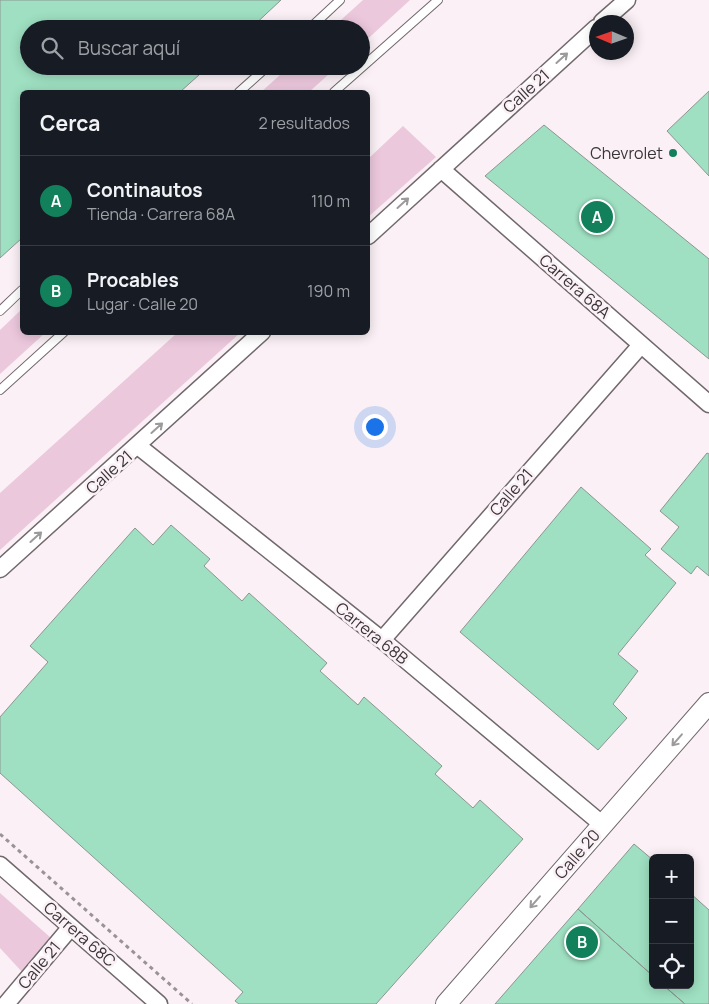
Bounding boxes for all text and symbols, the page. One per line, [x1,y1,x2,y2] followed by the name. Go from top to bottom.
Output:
[589,15,634,60] north arrow
[20,20,370,75] search box
[38,34,66,62] icon: search
[78,35,180,61] text: Buscar aquí
[556,53,569,64] one-way arrow
[498,64,554,118] street label: Calle 21
[40,109,100,137] text: Cerca
[259,112,350,134] text: 2 resultados
[590,142,663,164] place label: Chevrolet
[667,147,679,159] marker: Chevrolet
[87,177,202,203] text: Continautos
[51,190,61,212] text: A
[311,190,350,212] text: 110 m
[397,198,410,209] one-way arrow
[581,198,613,236] pin: A
[87,203,235,225] text: Tienda · Carrera 68A
[535,249,615,323] street label: Carrera 68A
[87,267,179,293] text: Procables
[51,280,61,302] text: B
[307,280,350,302] text: 190 m
[87,293,198,315] text: Lugar · Calle 20
[362,414,388,440] your location
[151,422,164,434] one-way arrow
[81,445,137,499] street label: Calle 21
[484,464,538,520] street label: Calle 21
[30,531,43,543] one-way arrow
[331,597,413,669] street label: Carrera 68B
[671,733,683,746] one-way arrow
[549,824,605,884] street label: Calle 20
[649,854,694,989] map controls
[649,854,694,899] button: +
[530,895,541,908] one-way arrow
[39,896,121,972] street label: Carrera 68C
[649,899,694,944] button: −
[566,923,598,961] pin: B
[13,937,65,993] street label: Calle 21
[649,944,694,989] button: locate

